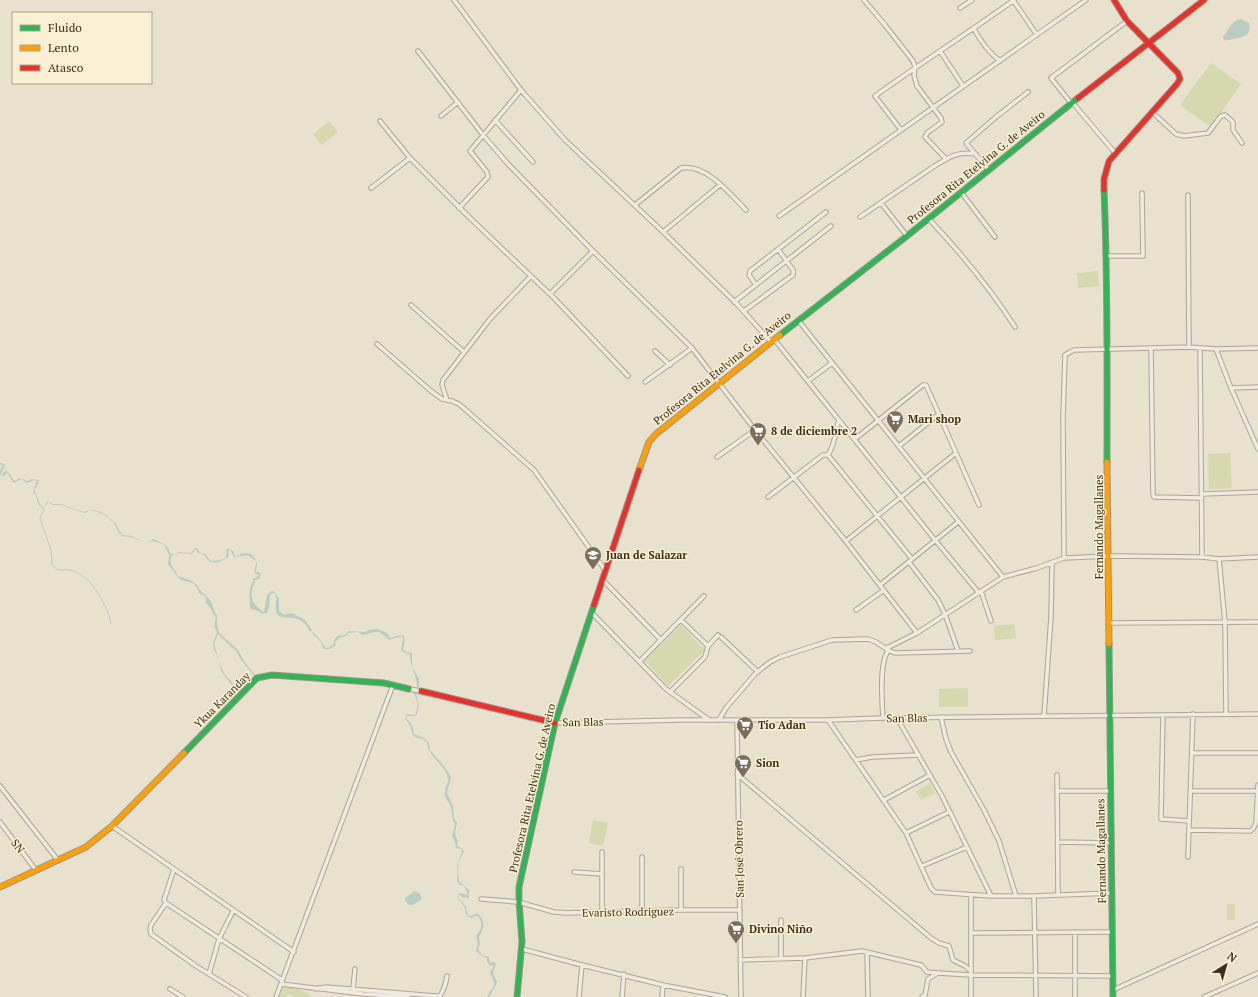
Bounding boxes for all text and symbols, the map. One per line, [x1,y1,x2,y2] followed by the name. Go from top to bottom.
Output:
[12,12,152,84] legend
[48,20,82,35] text: Fluido
[48,40,79,55] text: Lento
[48,60,84,75] text: Atasco
[904,107,1048,227] street label: Profesora Rita Etelvina G. de Aveiro
[650,308,794,428] street label: Profesora Rita Etelvina G. de Aveiro
[885,409,905,434] supermarket icon: Mari shop
[908,412,961,426] place label: Mari shop
[748,421,768,446] supermarket icon: 8 de diciembre 2
[771,424,857,438] place label: 8 de diciembre 2
[1092,474,1106,579] street label: Fernando Magallanes
[583,545,603,570] school or university icon: Juan de Salazar
[606,548,687,562] place label: Juan de Salazar
[191,669,253,731] street label: Ykua Karanday
[506,702,558,874] street label: Profesora Rita Etelvina G. de Aveiro
[886,711,928,725] street label: San Blas
[562,715,604,729] street label: San Blas
[735,715,755,740] supermarket icon: Tío Adan
[758,718,806,732] place label: Tío Adan
[733,753,753,778] supermarket icon: Sion
[756,756,779,770] place label: Sion
[1093,798,1109,903] street label: Fernando Magallanes
[731,820,747,898] street label: San José Obrero
[8,836,28,856] street label: SN
[582,904,674,920] street label: Evaristo Rodriguez
[726,919,746,944] supermarket icon: Divino Niño
[749,922,813,936] place label: Divino Niño
[1206,945,1246,985] north arrow
[1224,949,1240,966] text: N

